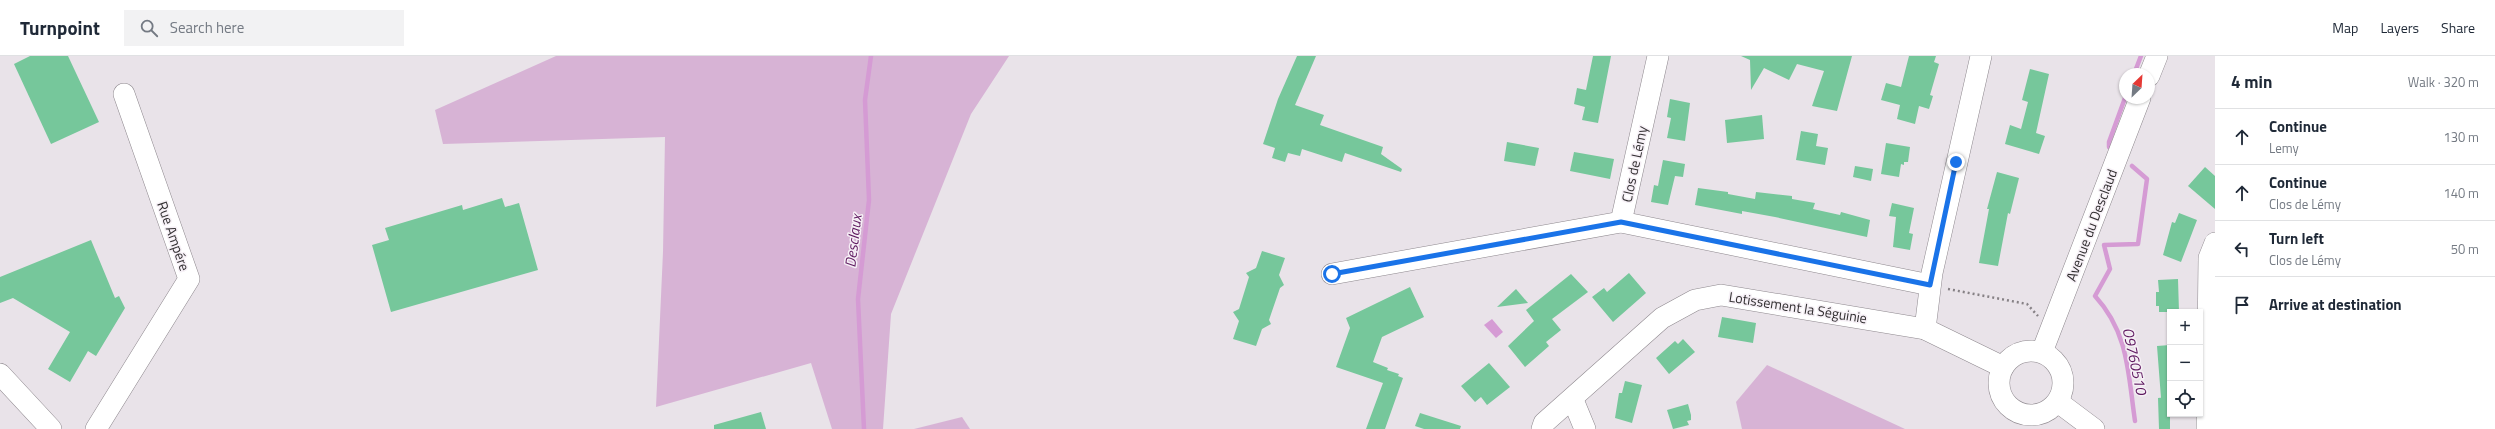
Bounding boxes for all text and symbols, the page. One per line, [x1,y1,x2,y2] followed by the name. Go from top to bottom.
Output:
[124,10,404,46] search box
[20,13,100,42] text: Turnpoint
[170,16,244,39] text: Search here
[138,17,160,39] icon: search
[2332,17,2358,38] text: Map
[2380,17,2419,38] text: Layers
[2441,17,2475,38] text: Share
[2119,68,2155,104] north arrow
[2231,69,2272,95] text: 4 min
[2408,72,2479,92] text: Walk · 320 m
[2269,115,2327,138] text: Continue
[1616,124,1652,204] street label: Clos de Lémy
[2231,126,2253,148] icon: ahead
[2443,127,2479,147] text: 130 m
[2269,138,2299,158] text: Lemy
[1947,153,1965,171] route end
[2060,166,2122,284] street label: Avenue du Desclaud
[2269,171,2327,194] text: Continue
[2231,182,2253,204] icon: ahead
[2443,183,2479,203] text: 140 m
[2269,194,2341,214] text: Clos de Lémy
[152,198,196,274] street label: Rue Ampére
[838,212,868,269] water label: Desclaux
[2269,227,2324,250] text: Turn left
[2231,238,2253,260] icon: left
[2451,239,2479,259] text: 50 m
[2269,250,2341,270] text: Clos de Lémy
[1323,265,1341,283] route start
[1727,286,1869,328] street label: Lotissement la Séguinie
[2269,293,2402,316] text: Arrive at destination
[2231,294,2253,316] icon: arrive
[2167,309,2203,417] map controls
[2167,309,2203,345] button: +
[2117,325,2154,398] water label: O9760510
[2167,345,2203,381] button: −
[2167,381,2203,417] button: locate

